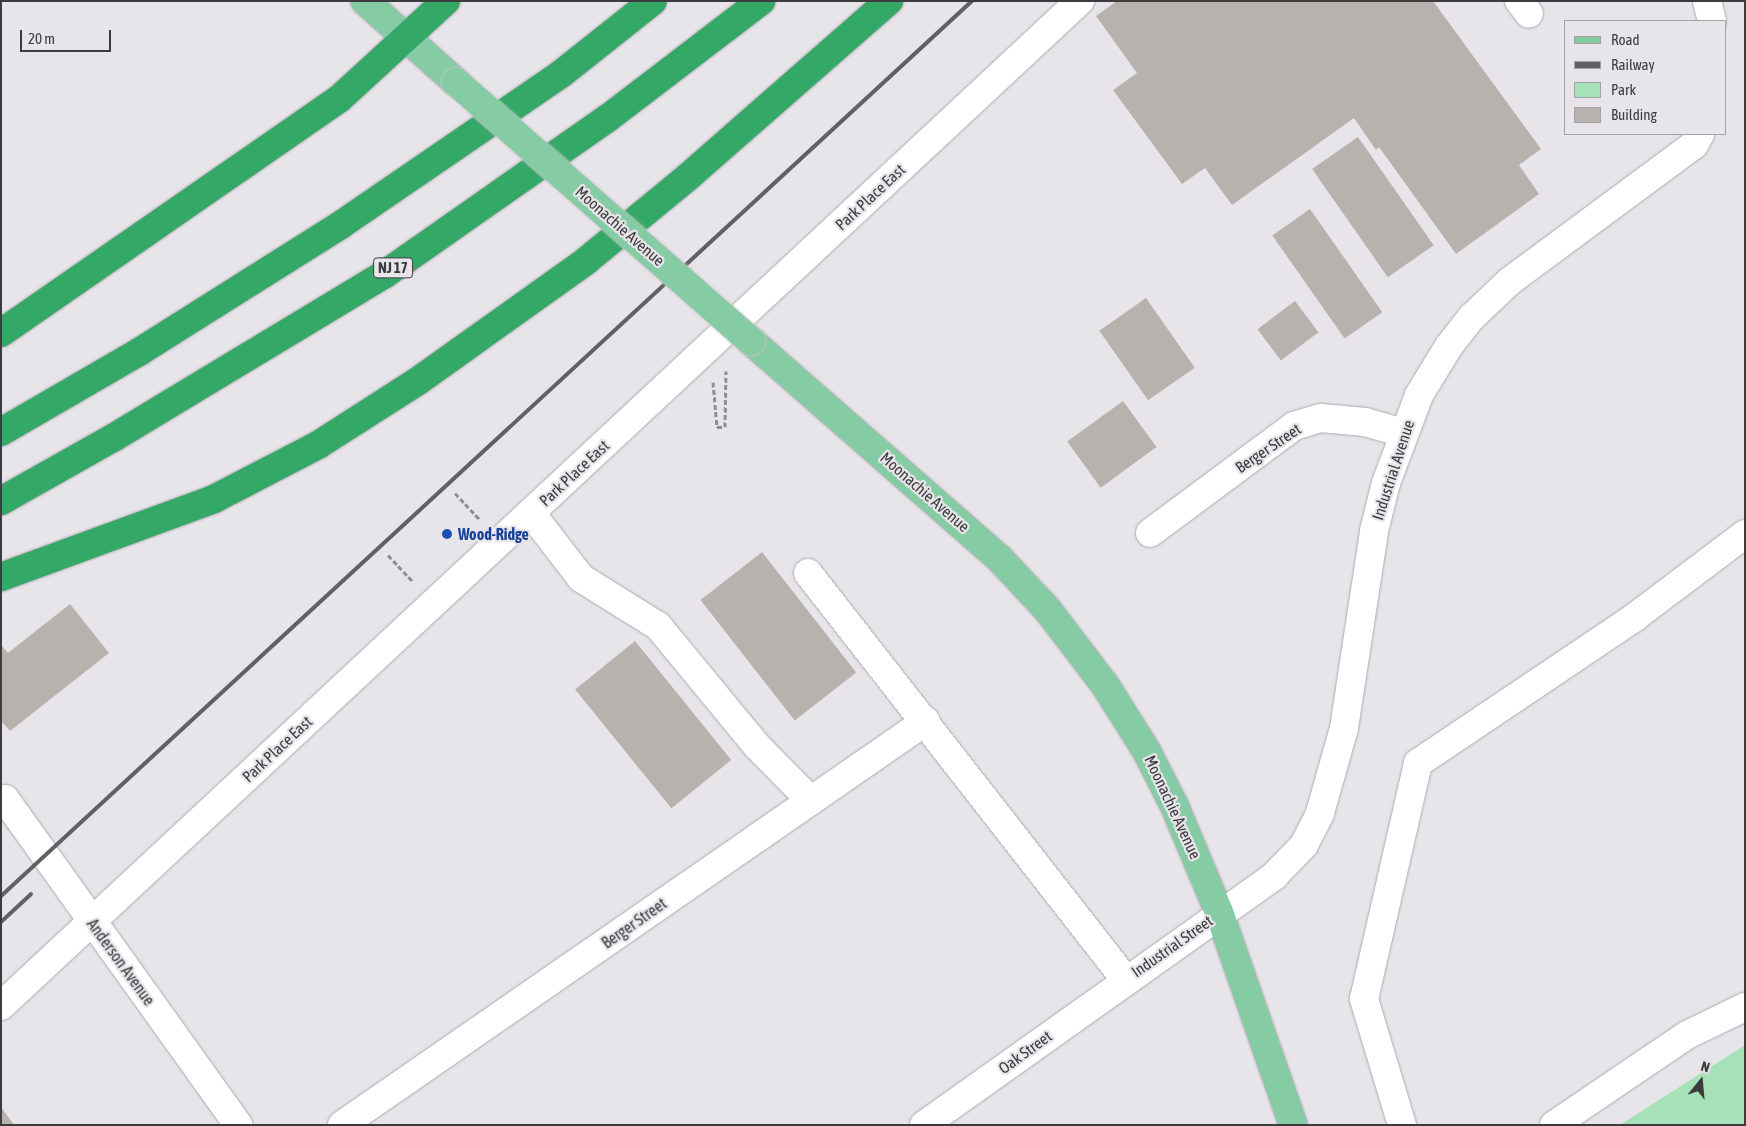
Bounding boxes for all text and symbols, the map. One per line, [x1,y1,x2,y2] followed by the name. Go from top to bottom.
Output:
[22,20,114,52] scale bar
[1564,20,1726,135] legend
[28,30,55,47] text: 20 m
[1611,31,1640,48] text: Road
[1611,56,1655,73] text: Railway
[1611,81,1636,98] text: Park
[1611,106,1657,123] text: Building
[831,160,909,234] street label: Park Place East
[571,182,669,270] street label: Moonachie Avenue
[373,256,413,280] road number: NJ 17
[1368,418,1418,522] street label: Industrial Avenue
[1232,419,1304,477] street label: Berger Street
[535,436,613,510] street label: Park Place East
[876,448,974,536] street label: Moonachie Avenue
[458,524,529,544] place label: Wood-Ridge
[440,527,454,541] marker: Wood-Ridge
[238,712,316,786] street label: Park Place East
[1141,752,1205,862] street label: Moonachie Avenue
[598,894,670,952] street label: Berger Street
[1128,911,1216,981] street label: Industrial Street
[83,915,159,1009] street label: Anderson Avenue
[995,1026,1055,1078] street label: Oak Street
[1676,1056,1726,1106] north arrow
[1699,1058,1712,1076] text: N

